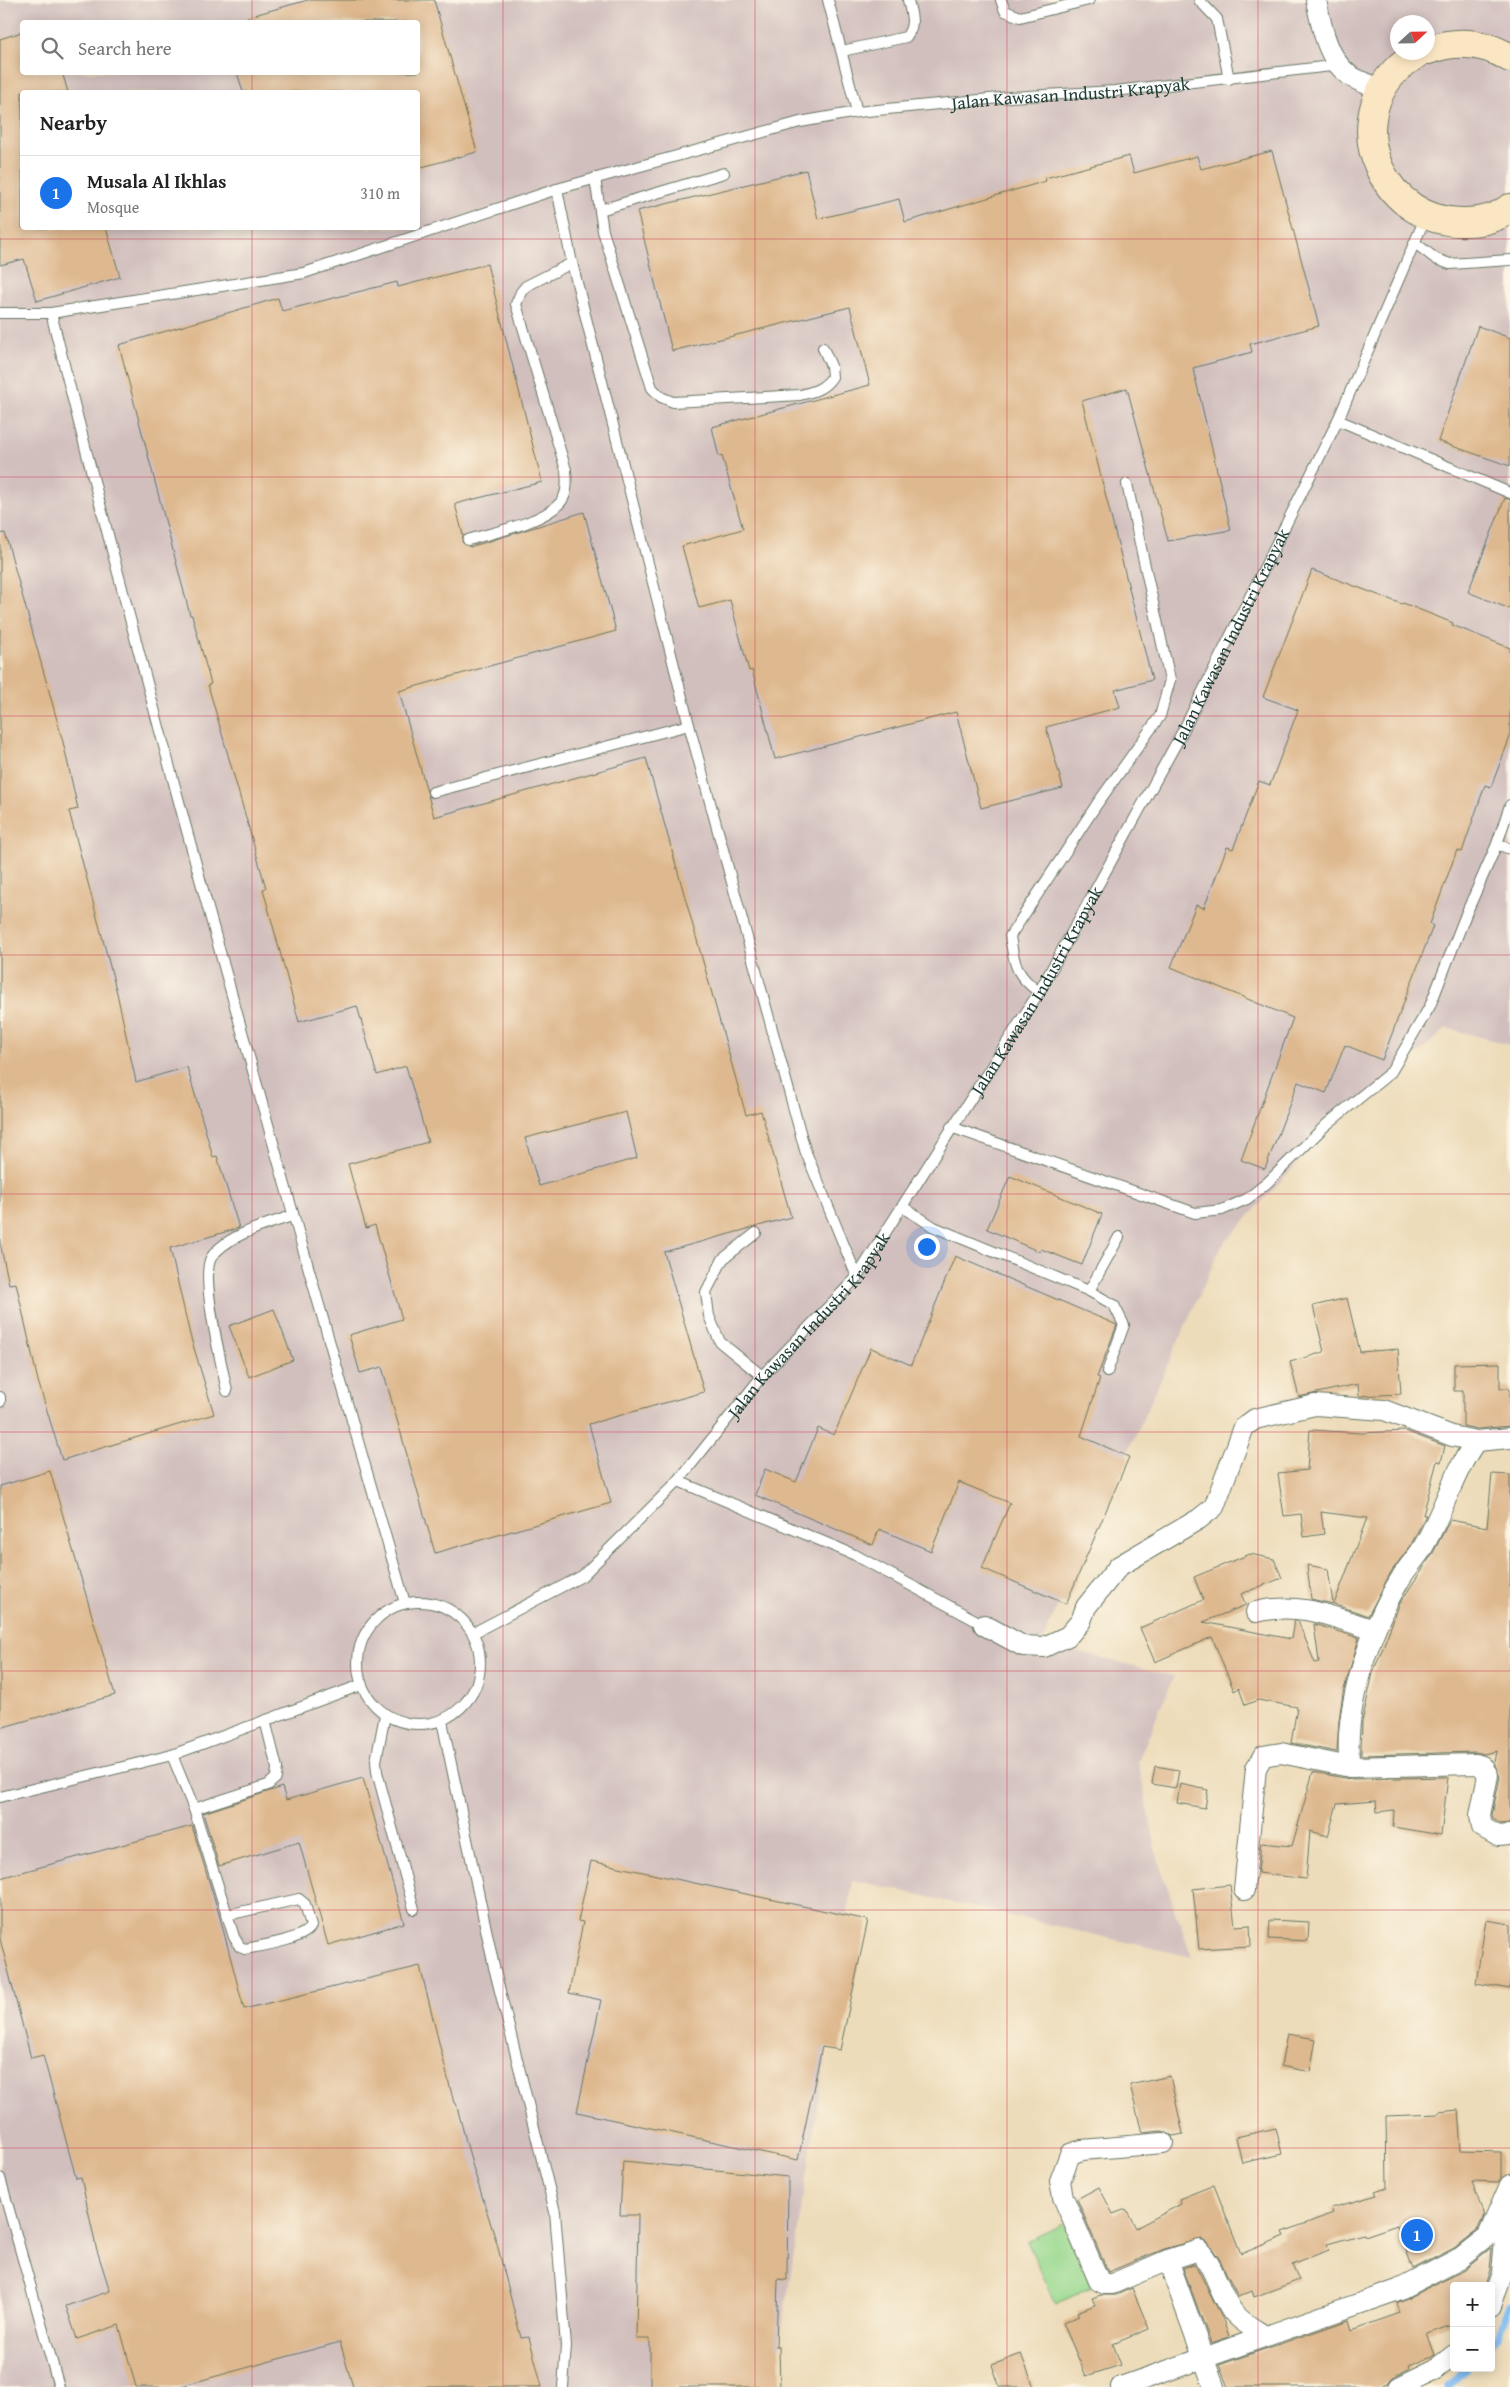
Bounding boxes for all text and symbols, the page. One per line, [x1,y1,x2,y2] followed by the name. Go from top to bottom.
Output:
[1390,15,1435,60] north arrow
[20,20,420,75] search box
[38,34,66,62] icon: search
[78,34,172,62] text: Search here
[948,69,1192,116] street label: Jalan Kawasan Industri Krapyak
[40,107,107,138] text: Nearby
[87,167,226,195] text: Musala Al Ikhlas
[52,181,60,205] text: 1
[360,181,400,205] text: 310 m
[87,195,139,219] text: Mosque
[1164,522,1296,751] street label: Jalan Kawasan Industri Krapyak
[962,880,1109,1102] street label: Jalan Kawasan Industri Krapyak
[719,1225,897,1425] street label: Jalan Kawasan Industri Krapyak
[914,1234,940,1260] your location
[1401,2216,1433,2254] pin: 1
[1450,2282,1495,2372] map controls
[1450,2282,1495,2327] button: +
[1450,2327,1495,2372] button: −

